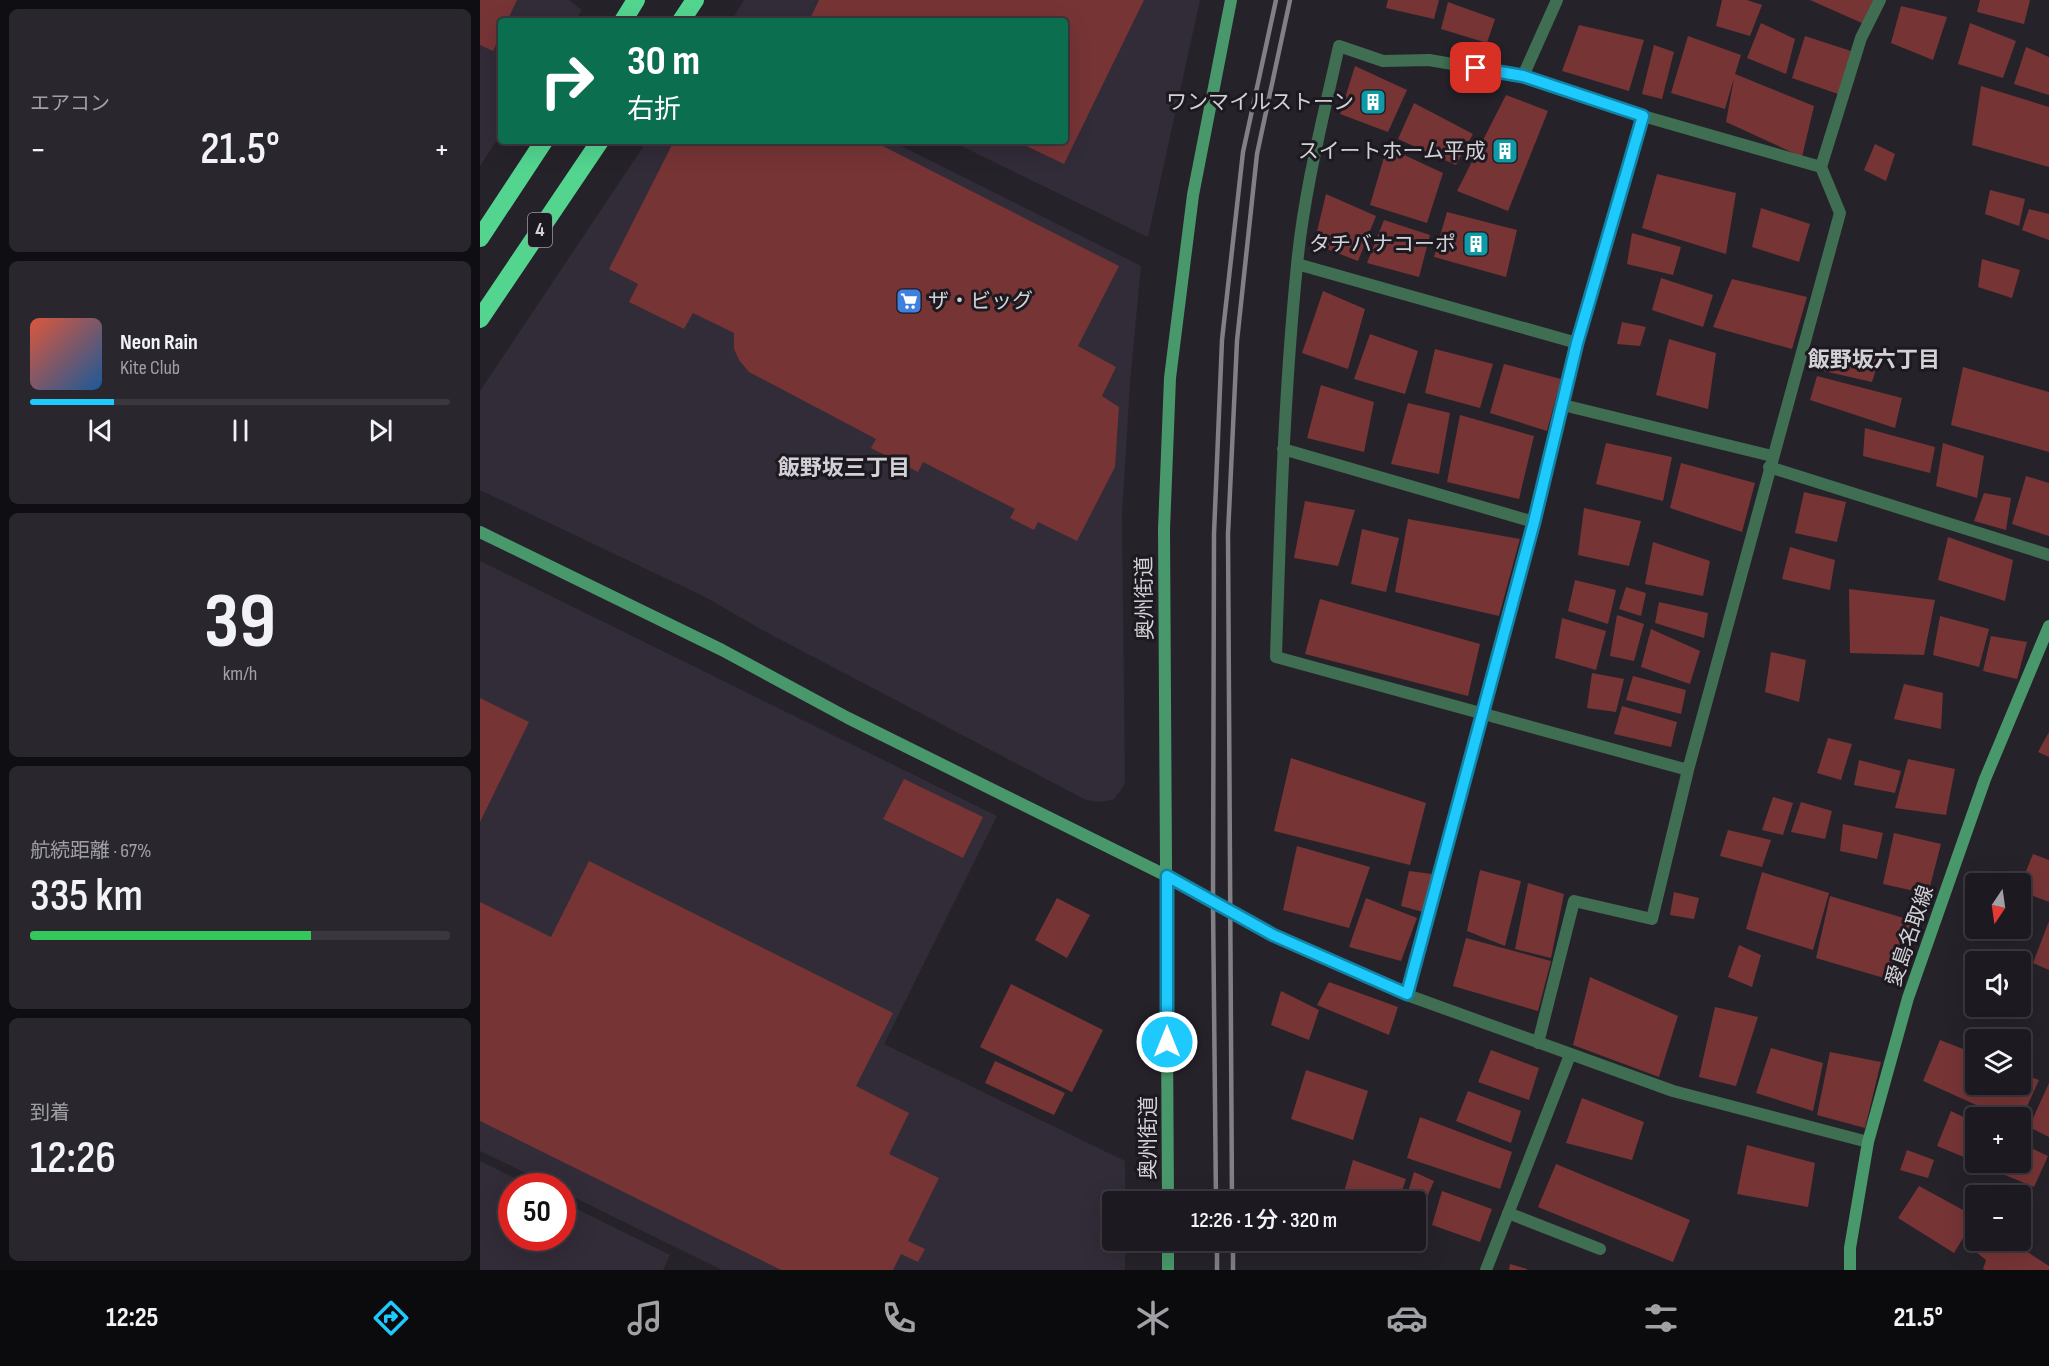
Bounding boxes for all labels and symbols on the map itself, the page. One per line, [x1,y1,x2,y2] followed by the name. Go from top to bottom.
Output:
[1450,42,1501,93] pin
[1358,87,1388,117] building icon: ワンマイルストーン
[1166,90,1354,115] place label: ワンマイルストーン
[1490,136,1520,166] building icon: スイートホーム平成
[1298,139,1486,164] place label: スイートホーム平成
[528,213,552,247] road number: 4
[1461,229,1491,259] building icon: タチバナコーポ
[1309,232,1456,257] place label: タチバナコーポ
[894,286,924,316] supermarket icon: ザ・ビッグ
[928,289,1033,314] place label: ザ・ビッグ
[1807,347,1940,374] district label: 飯野坂六丁目
[777,455,910,482] district label: 飯野坂三丁目
[1132,556,1158,640] street label: 奥州街道
[1965,873,2031,939] north arrow
[1881,882,1939,990] street label: 愛島名取線
[1135,1010,1199,1074] position arrow
[1136,1096,1161,1180] street label: 奥州街道
[498,1173,576,1251] speed limit sign: 50

